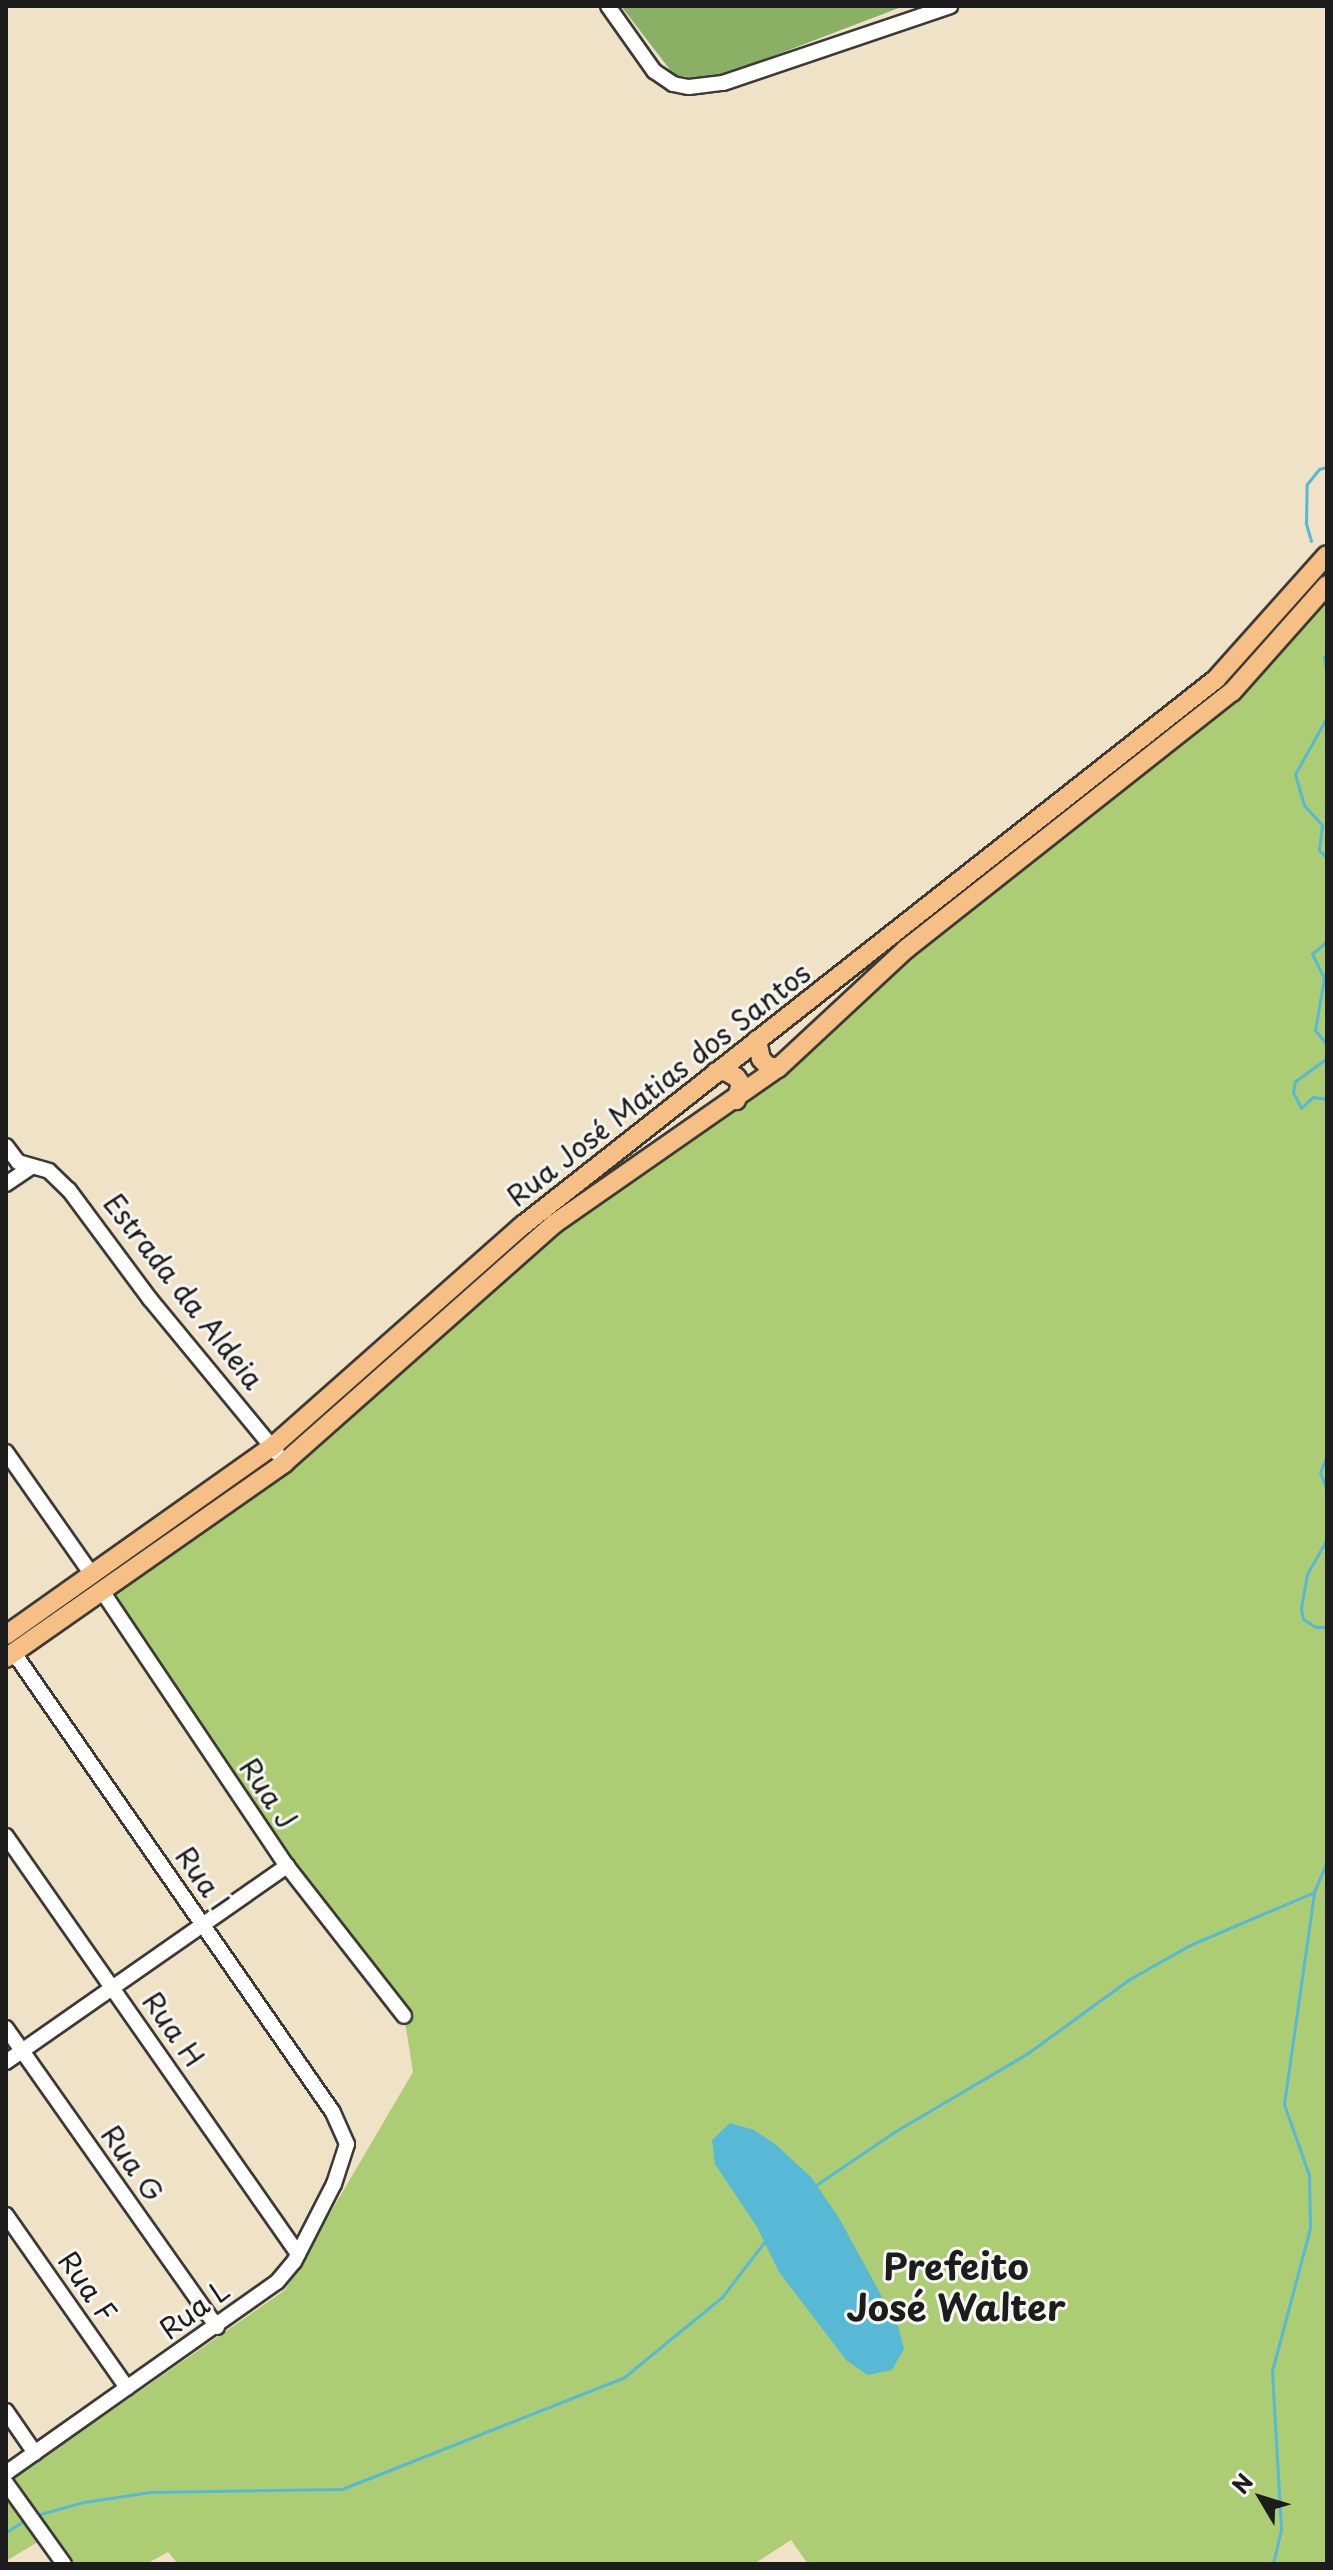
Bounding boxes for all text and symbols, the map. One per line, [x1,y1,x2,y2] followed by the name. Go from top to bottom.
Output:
[499,955,817,1213] street label: Rua José Matias dos Santos
[97,1186,271,1396] street label: Estrada da Aldeia
[233,1751,305,1835] street label: Rua J
[169,1839,237,1917] street label: Rua I
[136,1985,212,2073] street label: Rua H
[94,2118,172,2208] street label: Rua G
[847,2243,1065,2328] district label: Prefeito José Walter
[52,2244,124,2328] street label: Rua F
[152,2272,236,2346] street label: Rua L
[1221,2458,1301,2538] north arrow
[1223,2466,1260,2500] text: N

